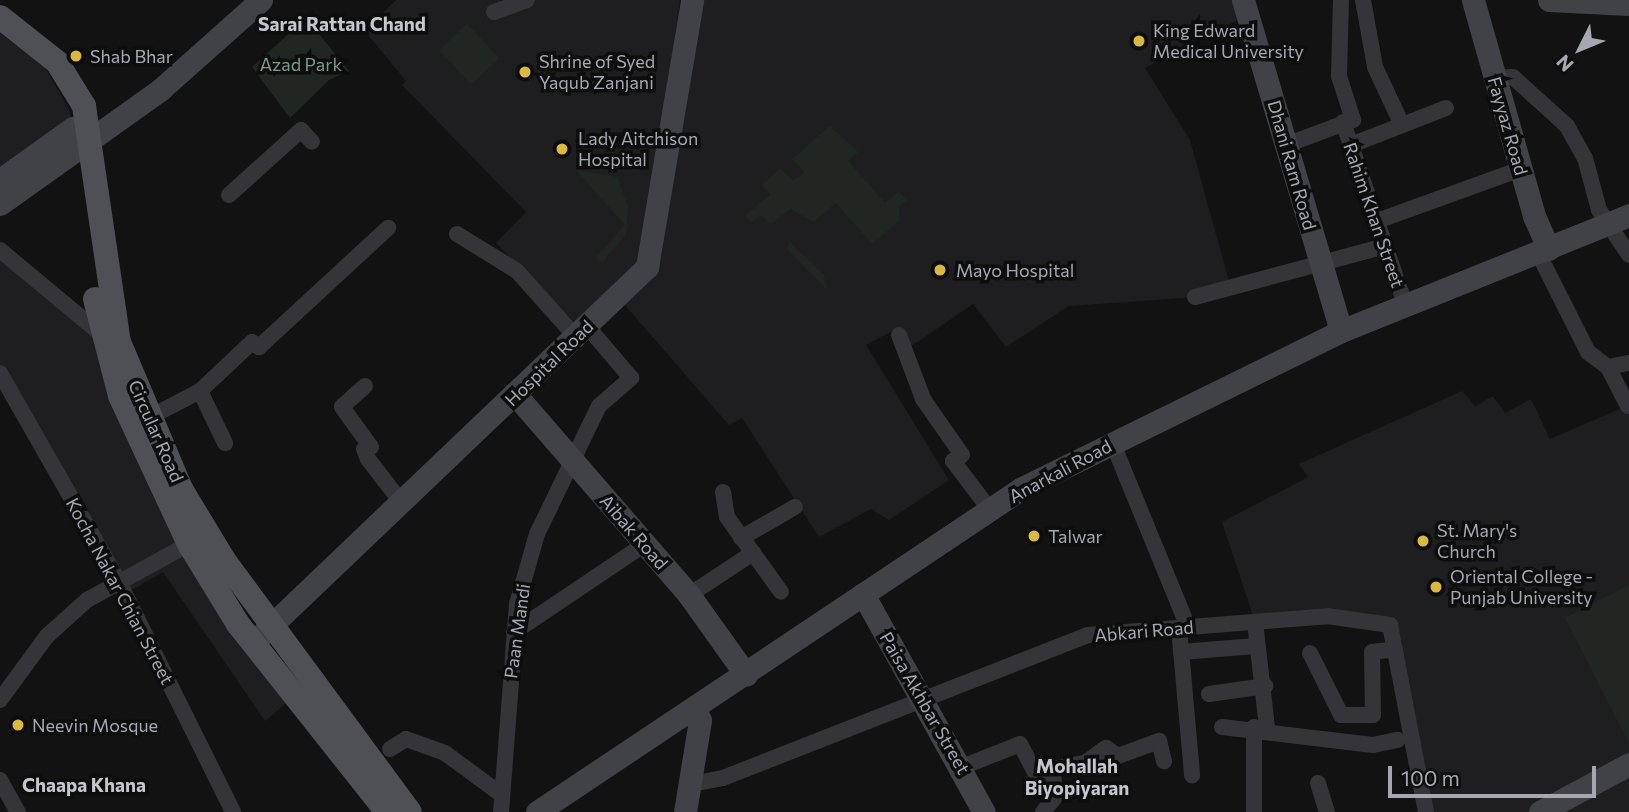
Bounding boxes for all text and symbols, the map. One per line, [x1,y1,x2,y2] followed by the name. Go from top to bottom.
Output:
[258,13,426,35] district label: Sarai Rattan Chand
[1545,14,1615,84] north arrow
[1153,20,1304,62] place label: King Edward Medical University
[1131,33,1147,49] marker: King Edward Medical University
[90,45,173,67] place label: Shab Bhar
[68,48,84,64] marker: Shab Bhar
[539,51,655,94] place label: Shrine of Syed Yaqub Zanjani
[1551,51,1578,77] text: N
[260,53,342,75] park label: Azad Park
[517,64,533,80] marker: Shrine of Syed Yaqub Zanjani
[1484,74,1532,178] street label: Fayyaz Road
[1263,98,1321,232] street label: Dhani Ram Road
[578,128,698,170] place label: Lady Aitchison Hospital
[552,139,572,159] marker: Lady Aitchison Hospital
[1339,140,1409,290] street label: Rahim Khan Street
[956,259,1074,281] place label: Mayo Hospital
[930,260,950,280] marker: Mayo Hospital
[500,316,598,410] street label: Hospital Road
[124,377,188,485] street label: Circular Road
[1005,435,1115,507] street label: Anarkali Road
[596,490,672,574] street label: Aibak Road
[62,494,178,688] street label: Kocha Nakar Chian Street
[1437,520,1517,562] place label: St. Mary's Church
[1048,525,1103,547] place label: Talwar
[1026,528,1042,544] marker: Talwar
[1415,533,1431,549] marker: St. Mary's Church
[1450,566,1593,608] place label: Oriental College - Punjab University
[1428,579,1444,595] marker: Oriental College - Punjab University
[500,582,534,680] street label: Paan Mandi
[1093,616,1195,646] street label: Abkari Road
[876,628,974,778] street label: Paisa Akhbar Street
[32,714,158,736] place label: Neevin Mosque
[10,717,26,733] marker: Neevin Mosque
[1391,752,1599,796] scale bar
[1025,755,1129,799] district label: Mohallah Biyopiyaran
[1401,765,1460,790] text: 100 m
[22,774,146,796] district label: Chaapa Khana

